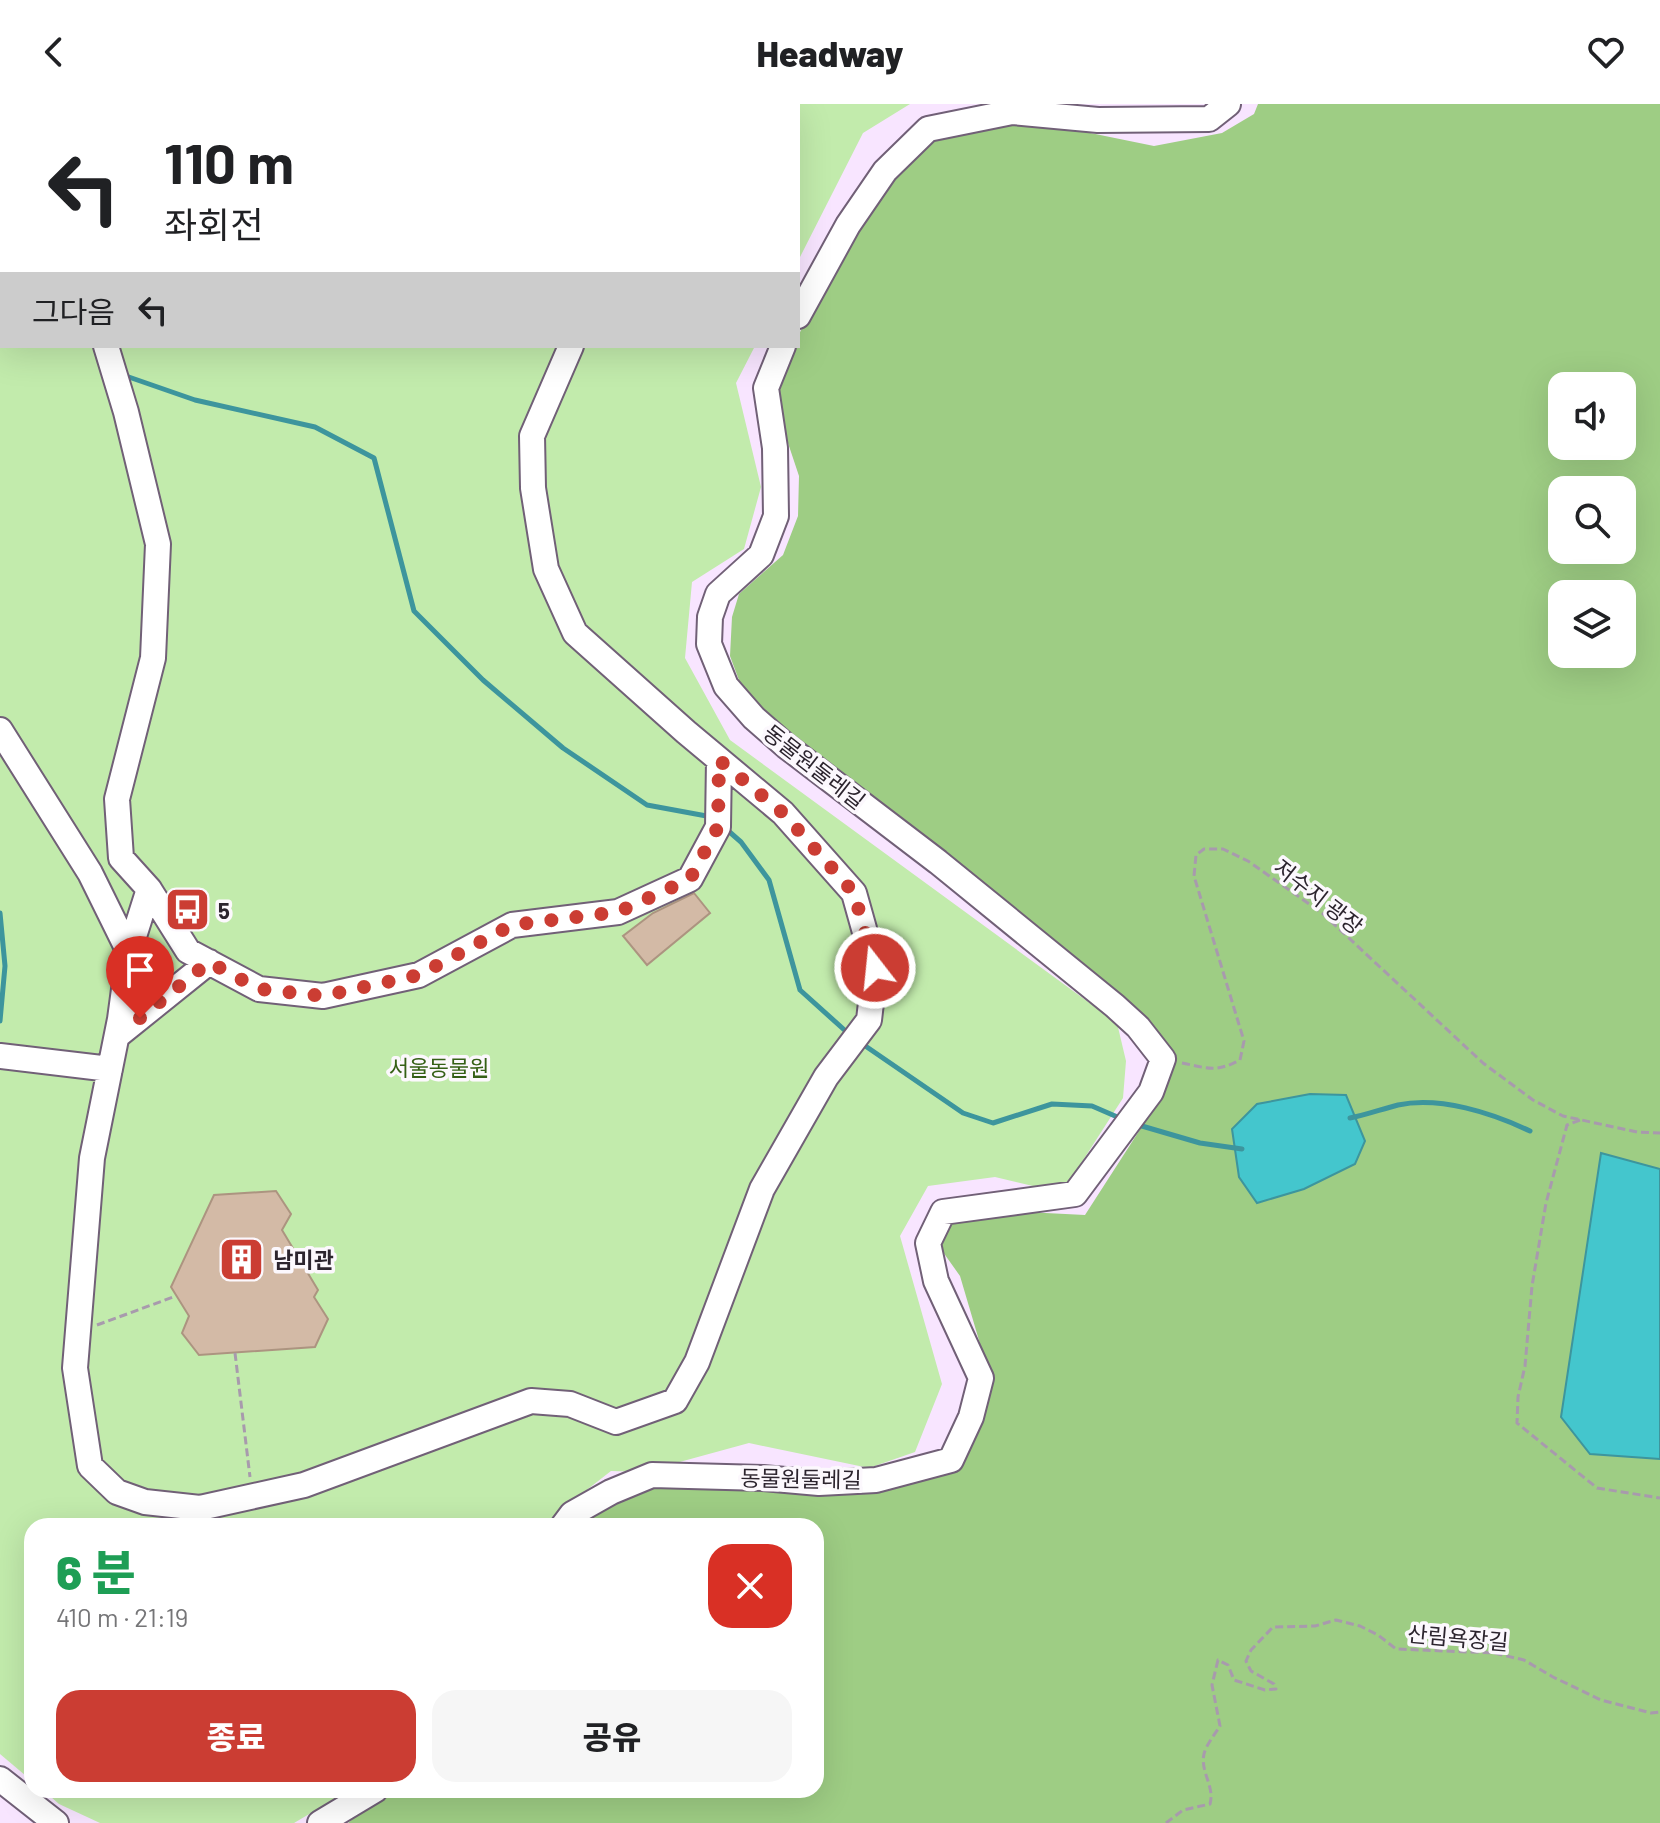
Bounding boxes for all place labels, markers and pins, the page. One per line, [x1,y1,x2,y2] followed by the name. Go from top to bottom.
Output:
[163,886,211,934] bus stop icon: 5
[218,897,230,923] place label: 5
[106,936,174,1018] pin
[218,1235,266,1283] building icon: 남미관
[273,1246,334,1272] place label: 남미관

